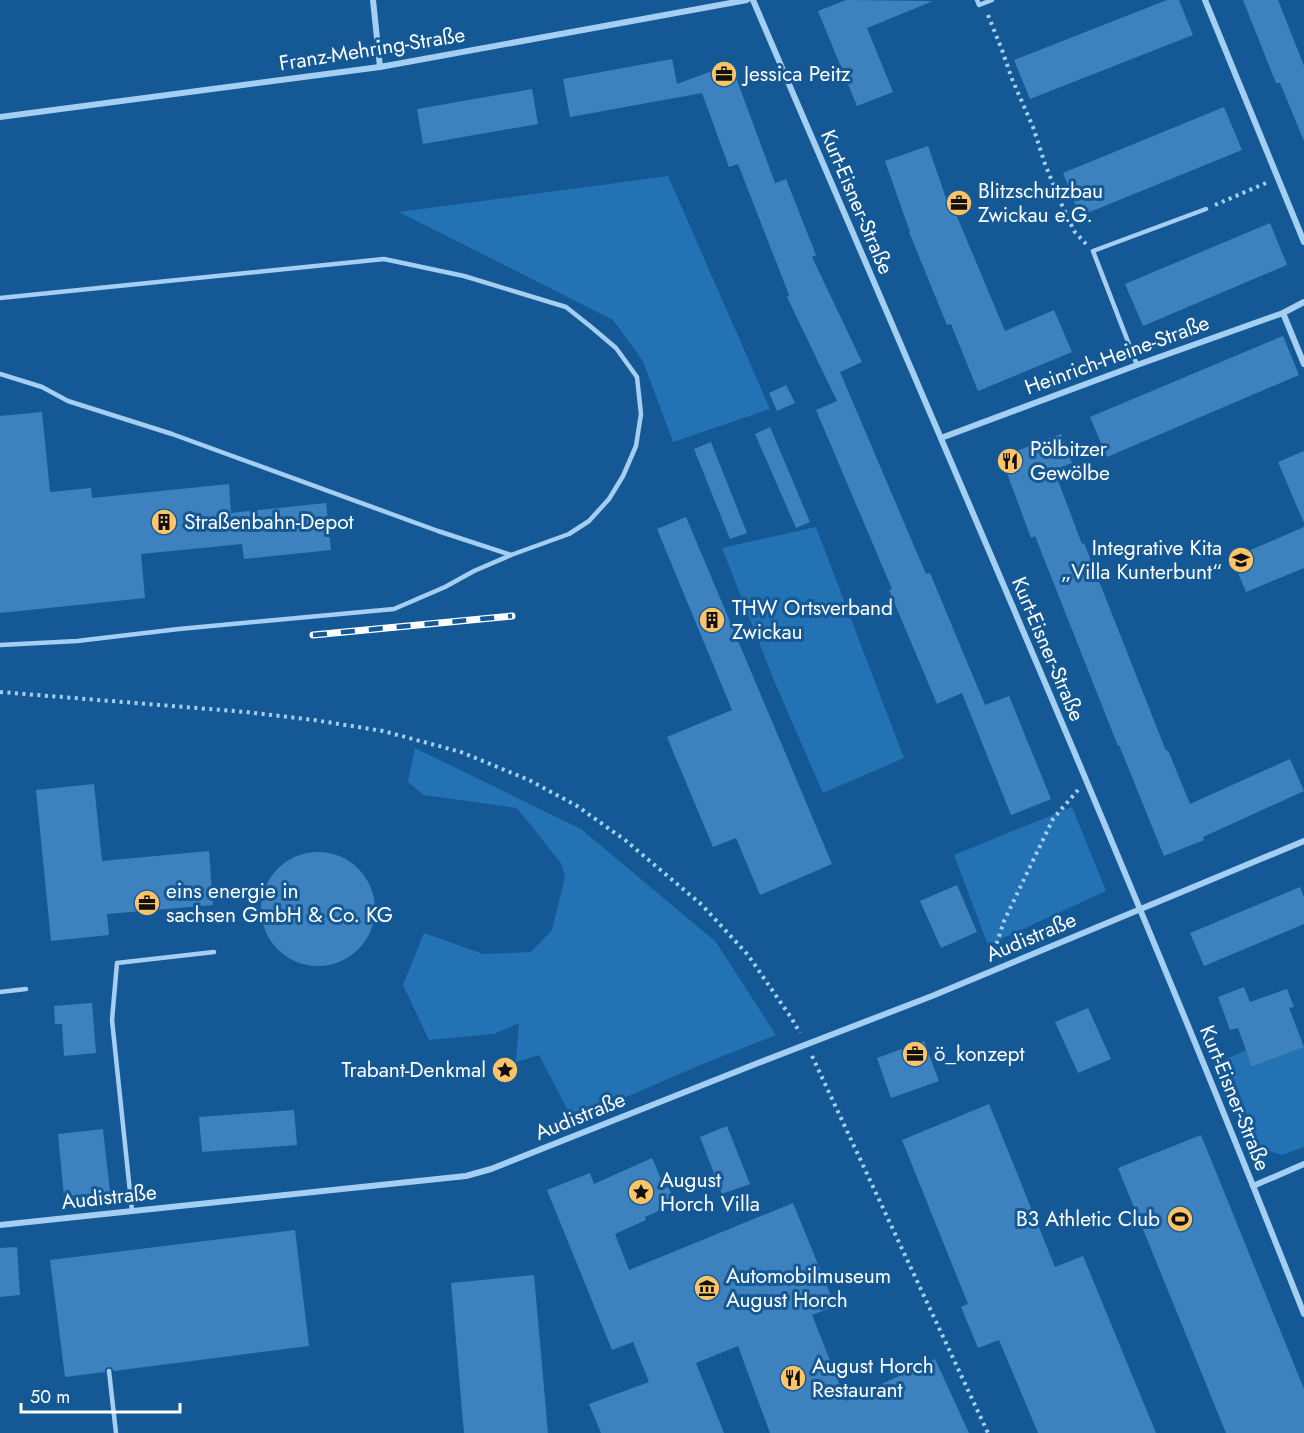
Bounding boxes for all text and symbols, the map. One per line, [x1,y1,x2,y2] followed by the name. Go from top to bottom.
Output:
[277,19,467,79] street label: Franz-Mehring-Straße
[709,59,739,89] office icon: Jessica Peitz
[741,59,851,89] place label: Jessica Peitz
[813,125,901,279] street label: Kurt-Eisner-Straße
[978,176,1103,230] place label: Blitzschutzbau Zwickau e.G.
[944,188,974,218] office icon: Blitzschutzbau Zwickau e.G.
[1020,308,1214,402] street label: Heinrich-Heine-Straße
[1030,434,1110,488] place label: Pölbitzer Gewölbe
[995,446,1025,476] restaurant icon: Pölbitzer Gewölbe
[149,507,179,537] building icon: Straßenbahn-Depot
[184,507,354,537] place label: Straßenbahn-Depot
[1061,533,1222,587] place label: Integrative Kita „Villa Kunterbunt“
[1226,545,1256,575] school or university icon: Integrative Kita „Villa Kunterbunt“
[1004,572,1092,726] street label: Kurt-Eisner-Straße
[732,593,893,647] place label: THW Ortsverband Zwickau
[697,605,727,635] building icon: THW Ortsverband Zwickau
[166,876,393,930] place label: eins energie in sachsen GmbH & Co. KG
[132,888,162,918] office icon: eins energie in sachsen GmbH & Co. KG
[981,904,1081,969] street label: Audistraße
[1192,1021,1278,1175] street label: Kurt-Eisner-Straße
[900,1039,930,1069] office icon: ö_konzept
[934,1039,1025,1069] place label: ö_konzept
[341,1055,486,1085] place label: Trabant-Denkmal
[490,1055,520,1085] place icon: Trabant-Denkmal
[530,1084,630,1148] street label: Audistraße
[660,1165,760,1219] place label: August Horch Villa
[60,1177,158,1217] street label: Audistraße
[626,1177,656,1207] place icon: August Horch Villa
[1016,1204,1160,1234] place label: B3 Athletic Club
[1165,1204,1195,1234] sports icon: B3 Athletic Club
[726,1261,891,1315] place label: Automobilmuseum August Horch
[692,1273,722,1303] museum icon: Automobilmuseum August Horch
[812,1351,934,1405] place label: August Horch Restaurant
[778,1363,808,1393] restaurant icon: August Horch Restaurant
[21,1376,180,1414] scale bar
[30,1384,70,1410] text: 50 m

